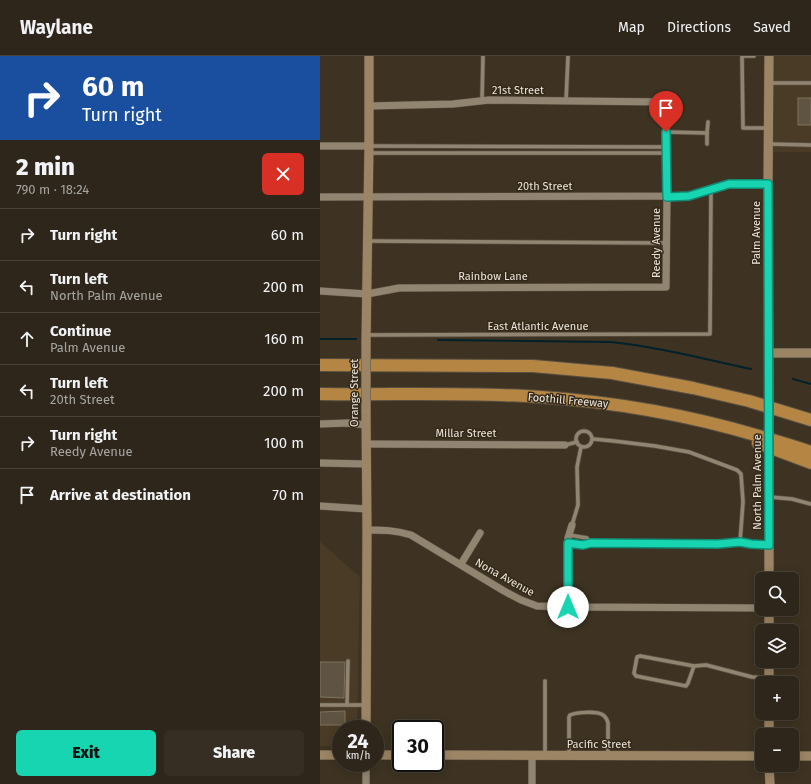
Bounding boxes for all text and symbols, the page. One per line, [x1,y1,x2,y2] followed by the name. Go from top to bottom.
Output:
[20,16,93,39] text: Waylane
[618,19,645,36] text: Map
[667,19,731,36] text: Directions
[753,19,791,36] text: Saved
[82,70,144,103] text: 60 m
[16,72,68,124] icon: right
[492,84,544,97] street label: 21st Street
[649,91,683,132] pin
[655,97,677,119] icon: arrive
[82,104,162,126] text: Turn right
[16,153,75,181] text: 2 min
[262,153,304,195] button: close
[518,180,572,193] street label: 20th Street
[16,182,89,197] text: 790 m · 18:24
[750,201,763,265] street label: Palm Avenue
[650,208,663,278] street label: Reedy Avenue
[16,224,38,246] icon: right
[50,226,117,244] text: Turn right
[271,226,304,244] text: 60 m
[50,270,108,288] text: Turn left
[458,270,528,283] street label: Rainbow Lane
[16,276,38,298] icon: left
[263,278,304,296] text: 200 m
[50,288,163,303] text: North Palm Avenue
[487,320,589,333] street label: East Atlantic Avenue
[50,322,111,340] text: Continue
[16,328,38,350] icon: ahead
[264,330,304,348] text: 160 m
[50,340,125,355] text: Palm Avenue
[348,359,361,427] street label: Orange Street
[50,374,108,392] text: Turn left
[16,380,38,402] icon: left
[263,382,304,400] text: 200 m
[527,391,609,411] street label: Foothill Freeway
[50,392,115,407] text: 20th Street
[50,426,117,444] text: Turn right
[435,427,497,440] street label: Millar Street
[16,432,38,454] icon: right
[264,434,304,452] text: 100 m
[751,434,764,530] street label: North Palm Avenue
[50,444,133,459] text: Reedy Avenue
[16,484,38,506] icon: arrive
[50,486,191,504] text: Arrive at destination
[272,486,304,504] text: 70 m
[473,556,537,599] street label: Nona Avenue
[755,572,799,772] map controls
[755,572,799,616] button: search
[547,586,589,628] position arrow
[755,624,799,668] button: layers
[755,676,799,720] button: +
[392,720,444,772] speed limit sign: 30
[755,728,799,772] button: −
[347,729,369,753] text: 24
[16,730,156,776] button: Exit
[164,730,304,776] button: Share
[567,738,631,751] street label: Pacific Street
[346,750,370,762] text: km/h

